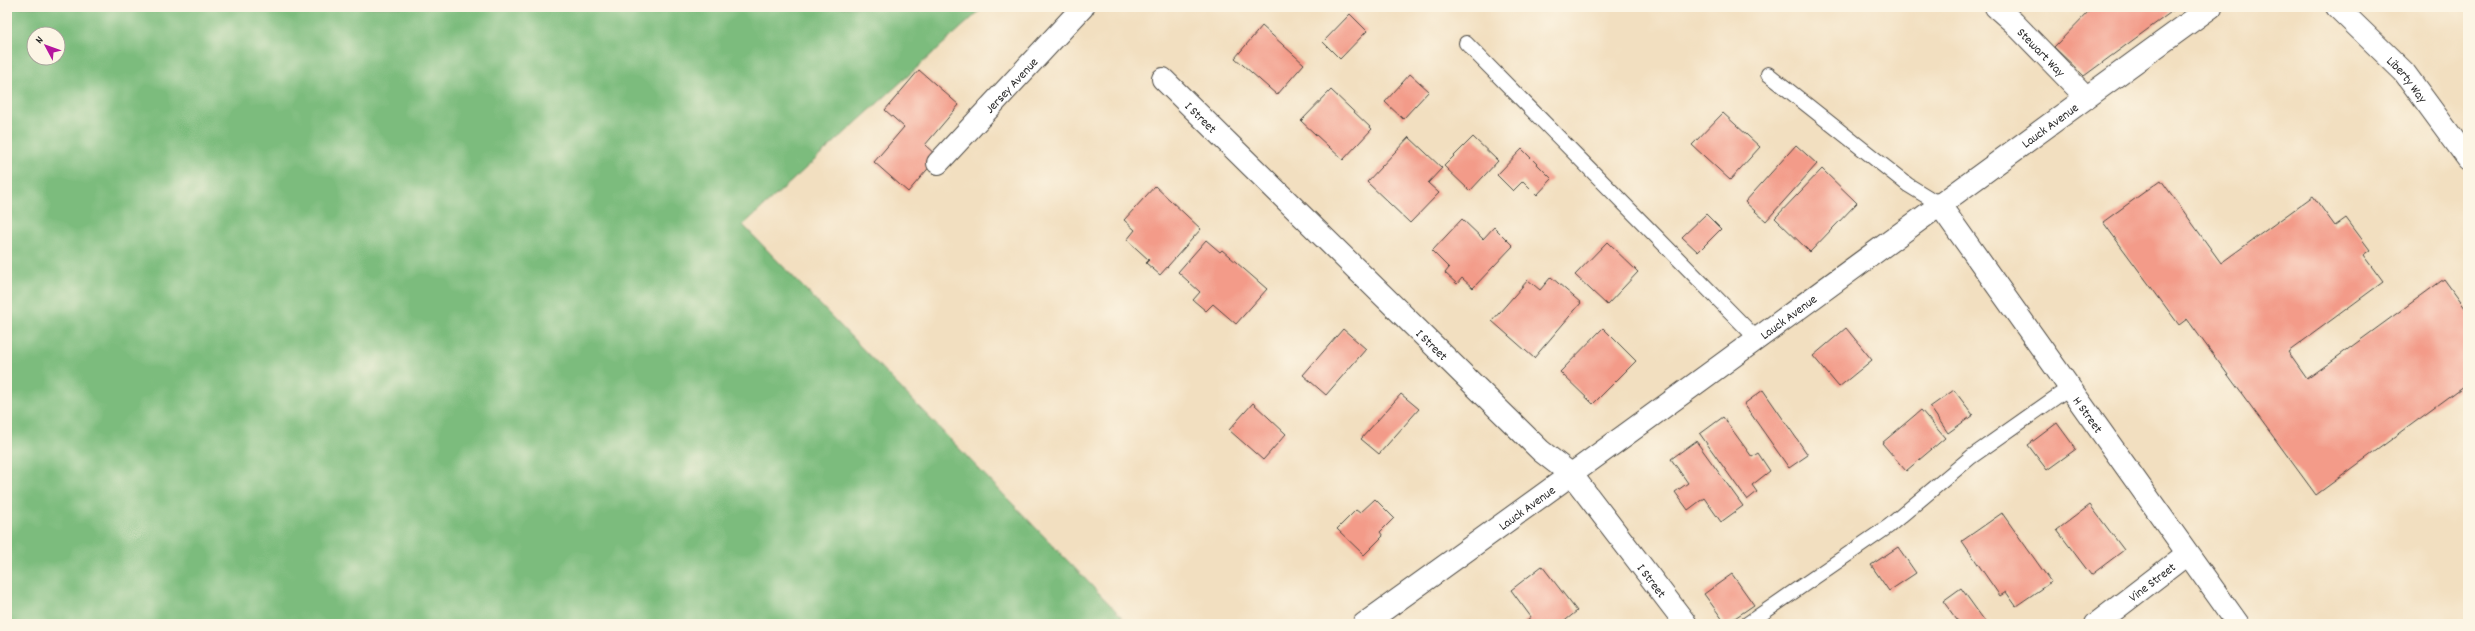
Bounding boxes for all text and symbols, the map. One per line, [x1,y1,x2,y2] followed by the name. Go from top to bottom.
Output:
[2012,24,2069,83] street label: Stewart Way
[26,26,66,66] north arrow
[32,33,48,48] text: N
[2381,53,2431,108] street label: Liberty Way
[982,54,1044,119] street label: Jersey Avenue
[1179,98,1220,139] street label: I Street
[2019,99,2083,154] street label: Lauck Avenue
[1757,291,1822,345] street label: Lauck Avenue
[1410,326,1451,366] street label: I Street
[2067,393,2106,438] street label: H Street
[1495,482,1560,536] street label: Lauck Avenue
[2125,559,2181,608] street label: Vine Street
[1631,561,1670,603] street label: I Street

